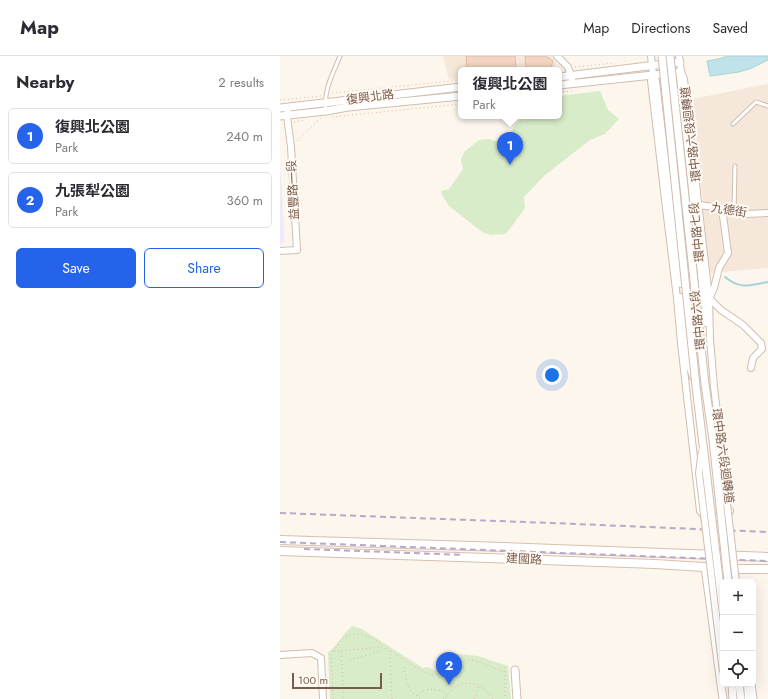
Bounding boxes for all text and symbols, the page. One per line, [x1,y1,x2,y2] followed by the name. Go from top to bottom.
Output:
[20,14,59,41] text: Map
[583,18,609,38] text: Map
[631,18,691,38] text: Directions
[713,18,748,38] text: Saved
[458,67,562,119] popup
[16,70,74,94] text: Nearby
[218,73,264,92] text: 2 results
[472,73,548,95] text: 復興北公園
[345,85,395,109] street label: 復興北路
[676,85,706,183] street label: 環中路六段迴轉道
[472,95,496,114] text: Park
[55,116,130,138] text: 復興北公園
[27,127,33,146] text: 1
[226,127,263,146] text: 240 m
[497,132,523,165] pin: 1
[55,138,78,157] text: Park
[282,160,304,220] street label: 益豐路一段
[55,180,130,202] text: 九張犁公園
[26,191,34,210] text: 2
[227,191,263,210] text: 360 m
[710,198,748,222] street label: 九德街
[685,201,709,263] street label: 環中路七段
[55,202,78,221] text: Park
[16,248,136,288] button: Save
[144,248,264,288] button: Share
[686,289,710,351] street label: 環中路六段
[542,365,562,385] your location
[707,407,739,505] street label: 環中路六段迴轉道
[506,549,542,569] street label: 建國路
[720,579,756,687] map controls
[720,579,756,615] button: +
[720,615,756,651] button: −
[720,651,756,687] button: locate
[436,652,462,685] pin: 2
[292,671,382,690] scale bar
[298,672,328,688] text: 100 m

